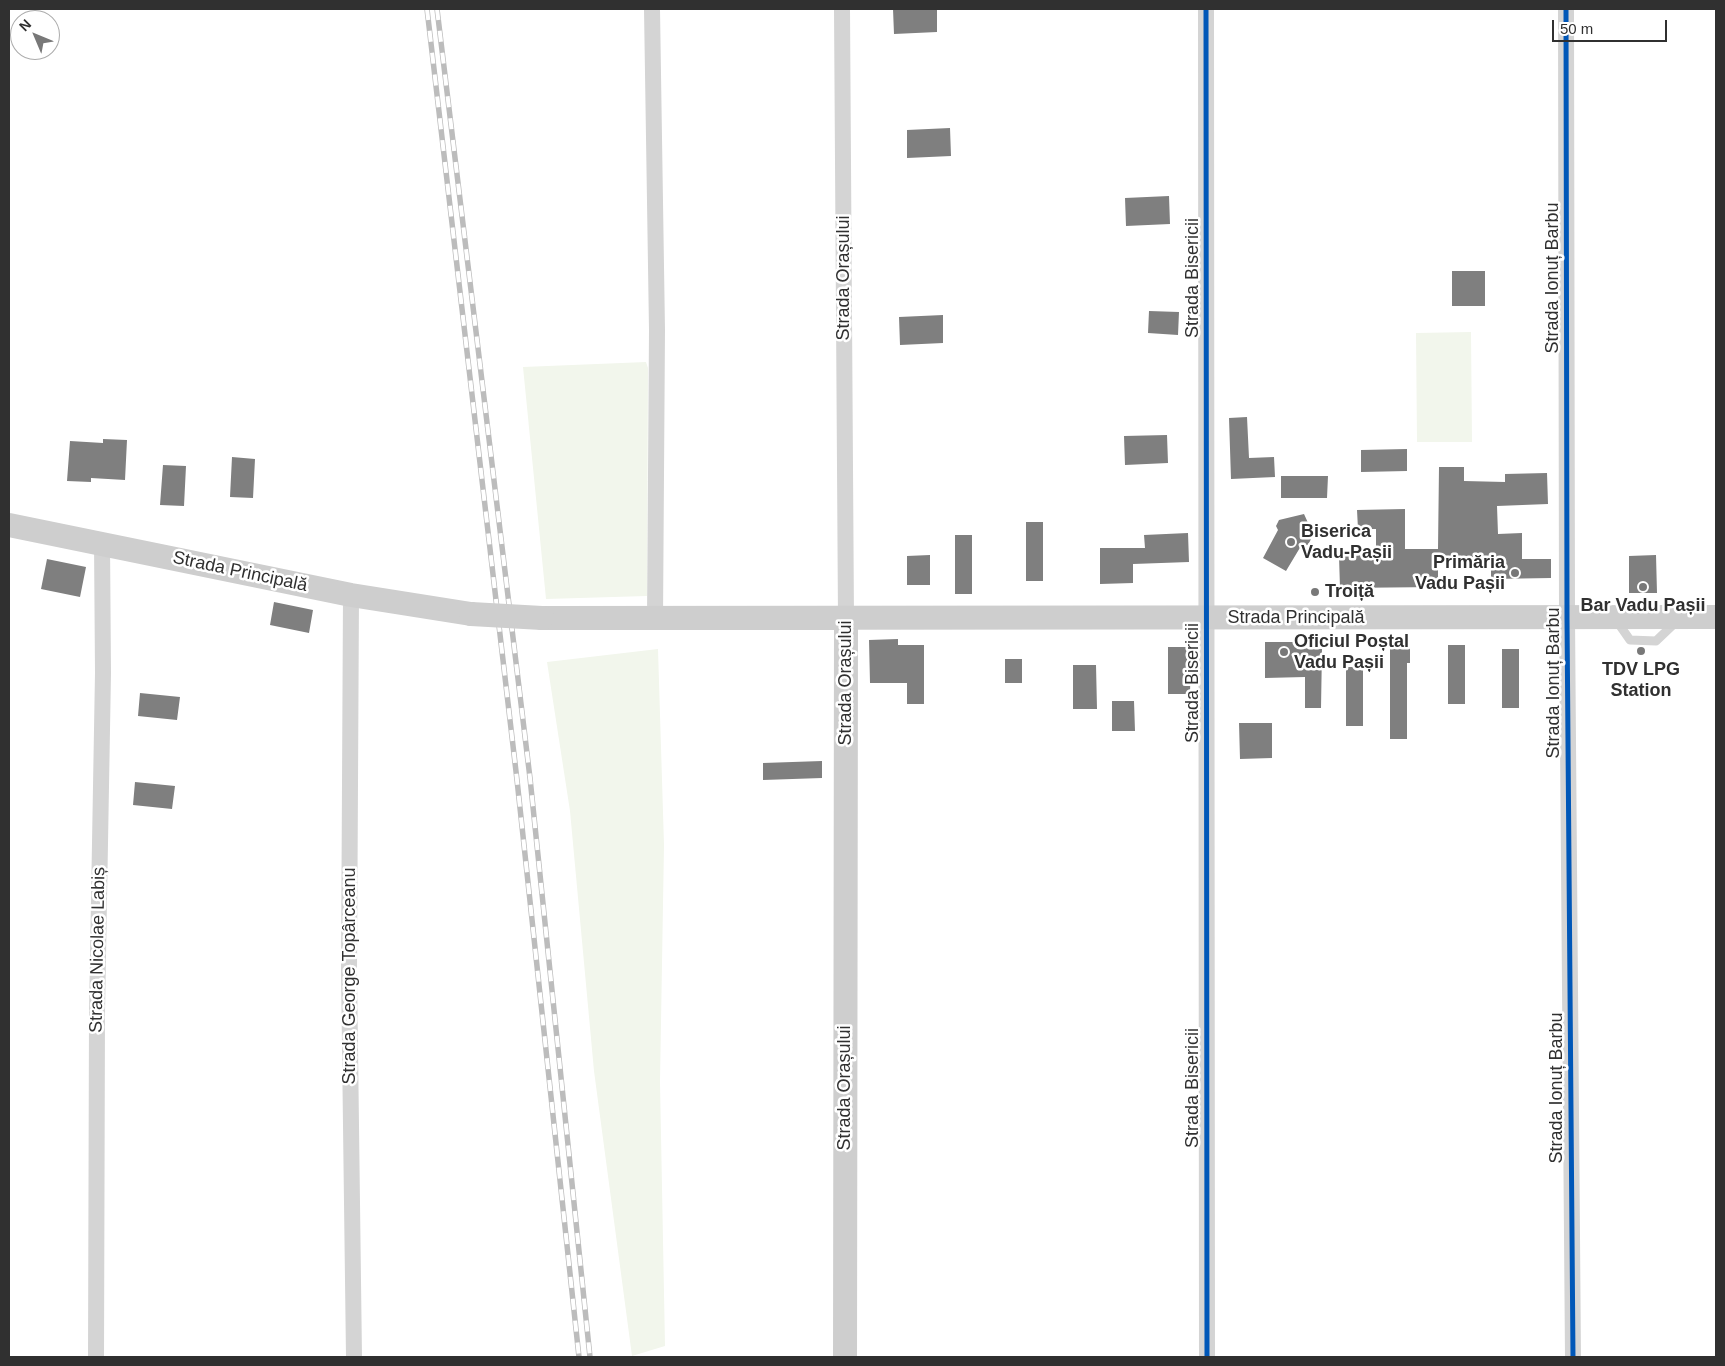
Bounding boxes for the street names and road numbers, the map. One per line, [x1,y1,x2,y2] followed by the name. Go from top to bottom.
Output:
[1542,202,1564,354] street label: Strada Ionuț Barbu
[833,215,855,341] street label: Strada Orașului
[1182,218,1204,338] street label: Strada Bisericii
[171,547,309,597] street label: Strada Principală
[1227,607,1365,629] street label: Strada Principală
[1543,607,1565,759] street label: Strada Ionuț Barbu
[835,620,857,746] street label: Strada Orașului
[1182,623,1204,743] street label: Strada Bisericii
[86,867,110,1033] street label: Strada Nicolae Labiș
[339,867,361,1085] street label: Strada George Topârceanu
[1546,1012,1568,1164] street label: Strada Ionuț Barbu
[834,1025,856,1151] street label: Strada Orașului
[1182,1028,1204,1148] street label: Strada Bisericii

